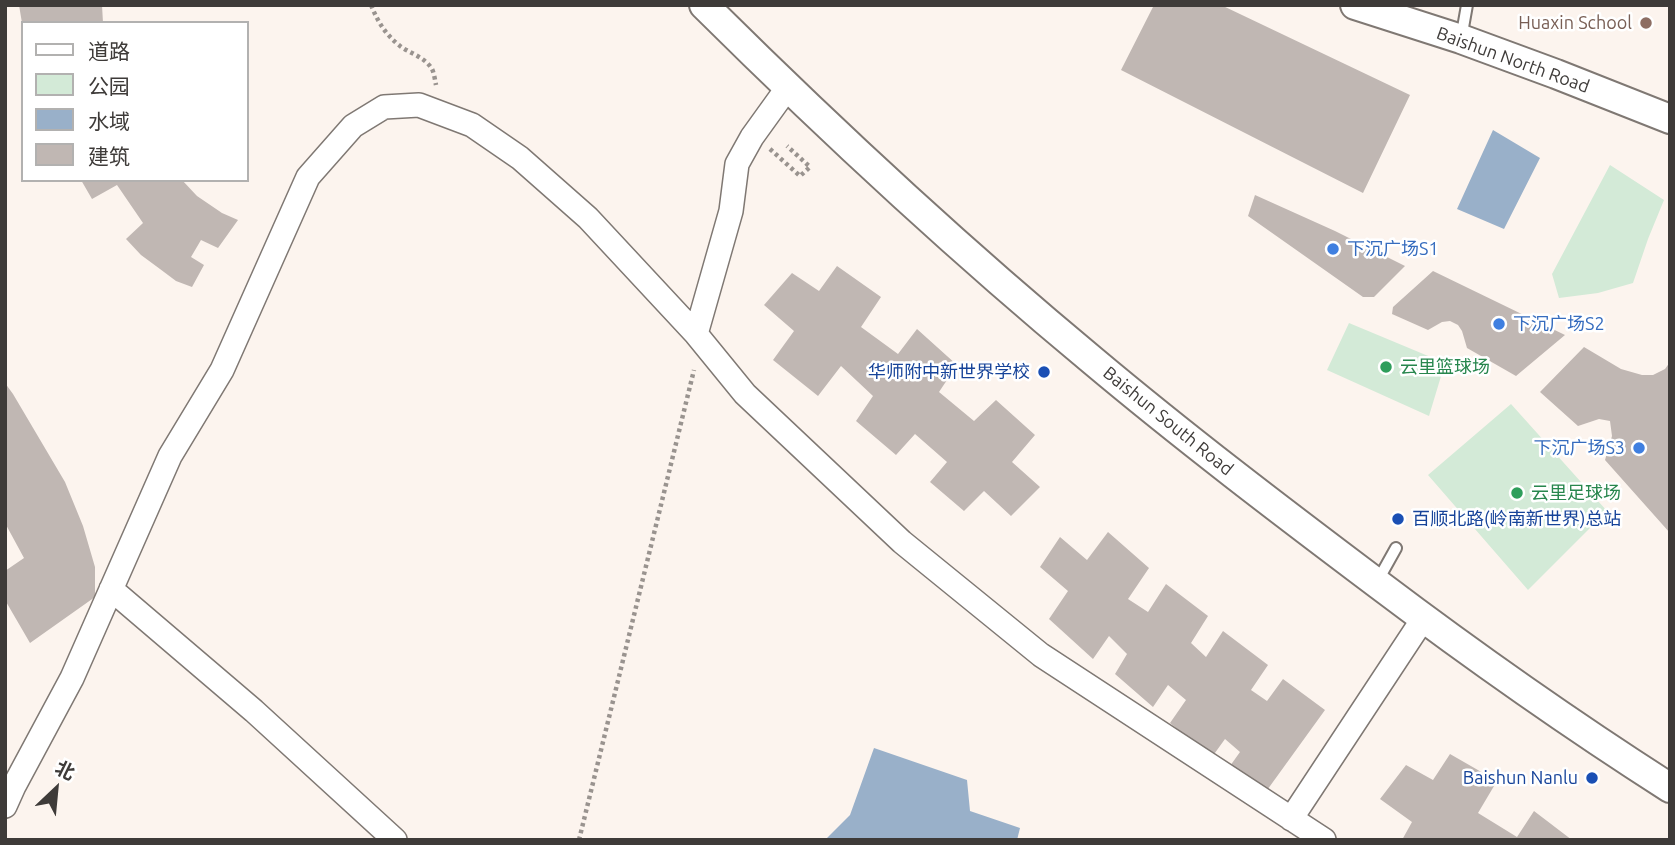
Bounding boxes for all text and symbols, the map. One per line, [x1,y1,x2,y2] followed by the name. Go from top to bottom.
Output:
[1518,12,1632,34] place label: Huaxin School
[1638,15,1654,31] marker: Huaxin School
[21,21,248,182] legend
[1434,22,1592,98] street label: Baishun North Road
[88,39,130,63] text: 道路
[88,74,130,98] text: 公园
[88,109,130,133] text: 水域
[88,144,130,168] text: 建筑
[1347,238,1439,260] place label: 下沉广场S1
[1325,241,1341,257] marker: 下沉广场S1
[1513,313,1605,335] place label: 下沉广场S2
[1491,316,1507,332] marker: 下沉广场S2
[1400,356,1490,378] place label: 云里篮球场
[1378,359,1394,375] marker: 云里篮球场
[868,361,1030,383] place label: 华师附中新世界学校
[1099,362,1237,480] street label: Baishun South Road
[1036,364,1052,380] marker: 华师附中新世界学校
[1533,437,1625,459] place label: 下沉广场S3
[1631,440,1647,456] marker: 下沉广场S3
[1531,482,1621,504] place label: 云里足球场
[1509,485,1525,501] marker: 云里足球场
[1412,508,1621,530] place label: 百顺北路(岭南新世界)总站
[1390,511,1406,527] marker: 百顺北路(岭南新世界)总站
[21,754,91,824] north arrow
[52,756,79,784] text: 北
[1463,767,1578,789] place label: Baishun Nanlu
[1584,770,1600,786] marker: Baishun Nanlu

